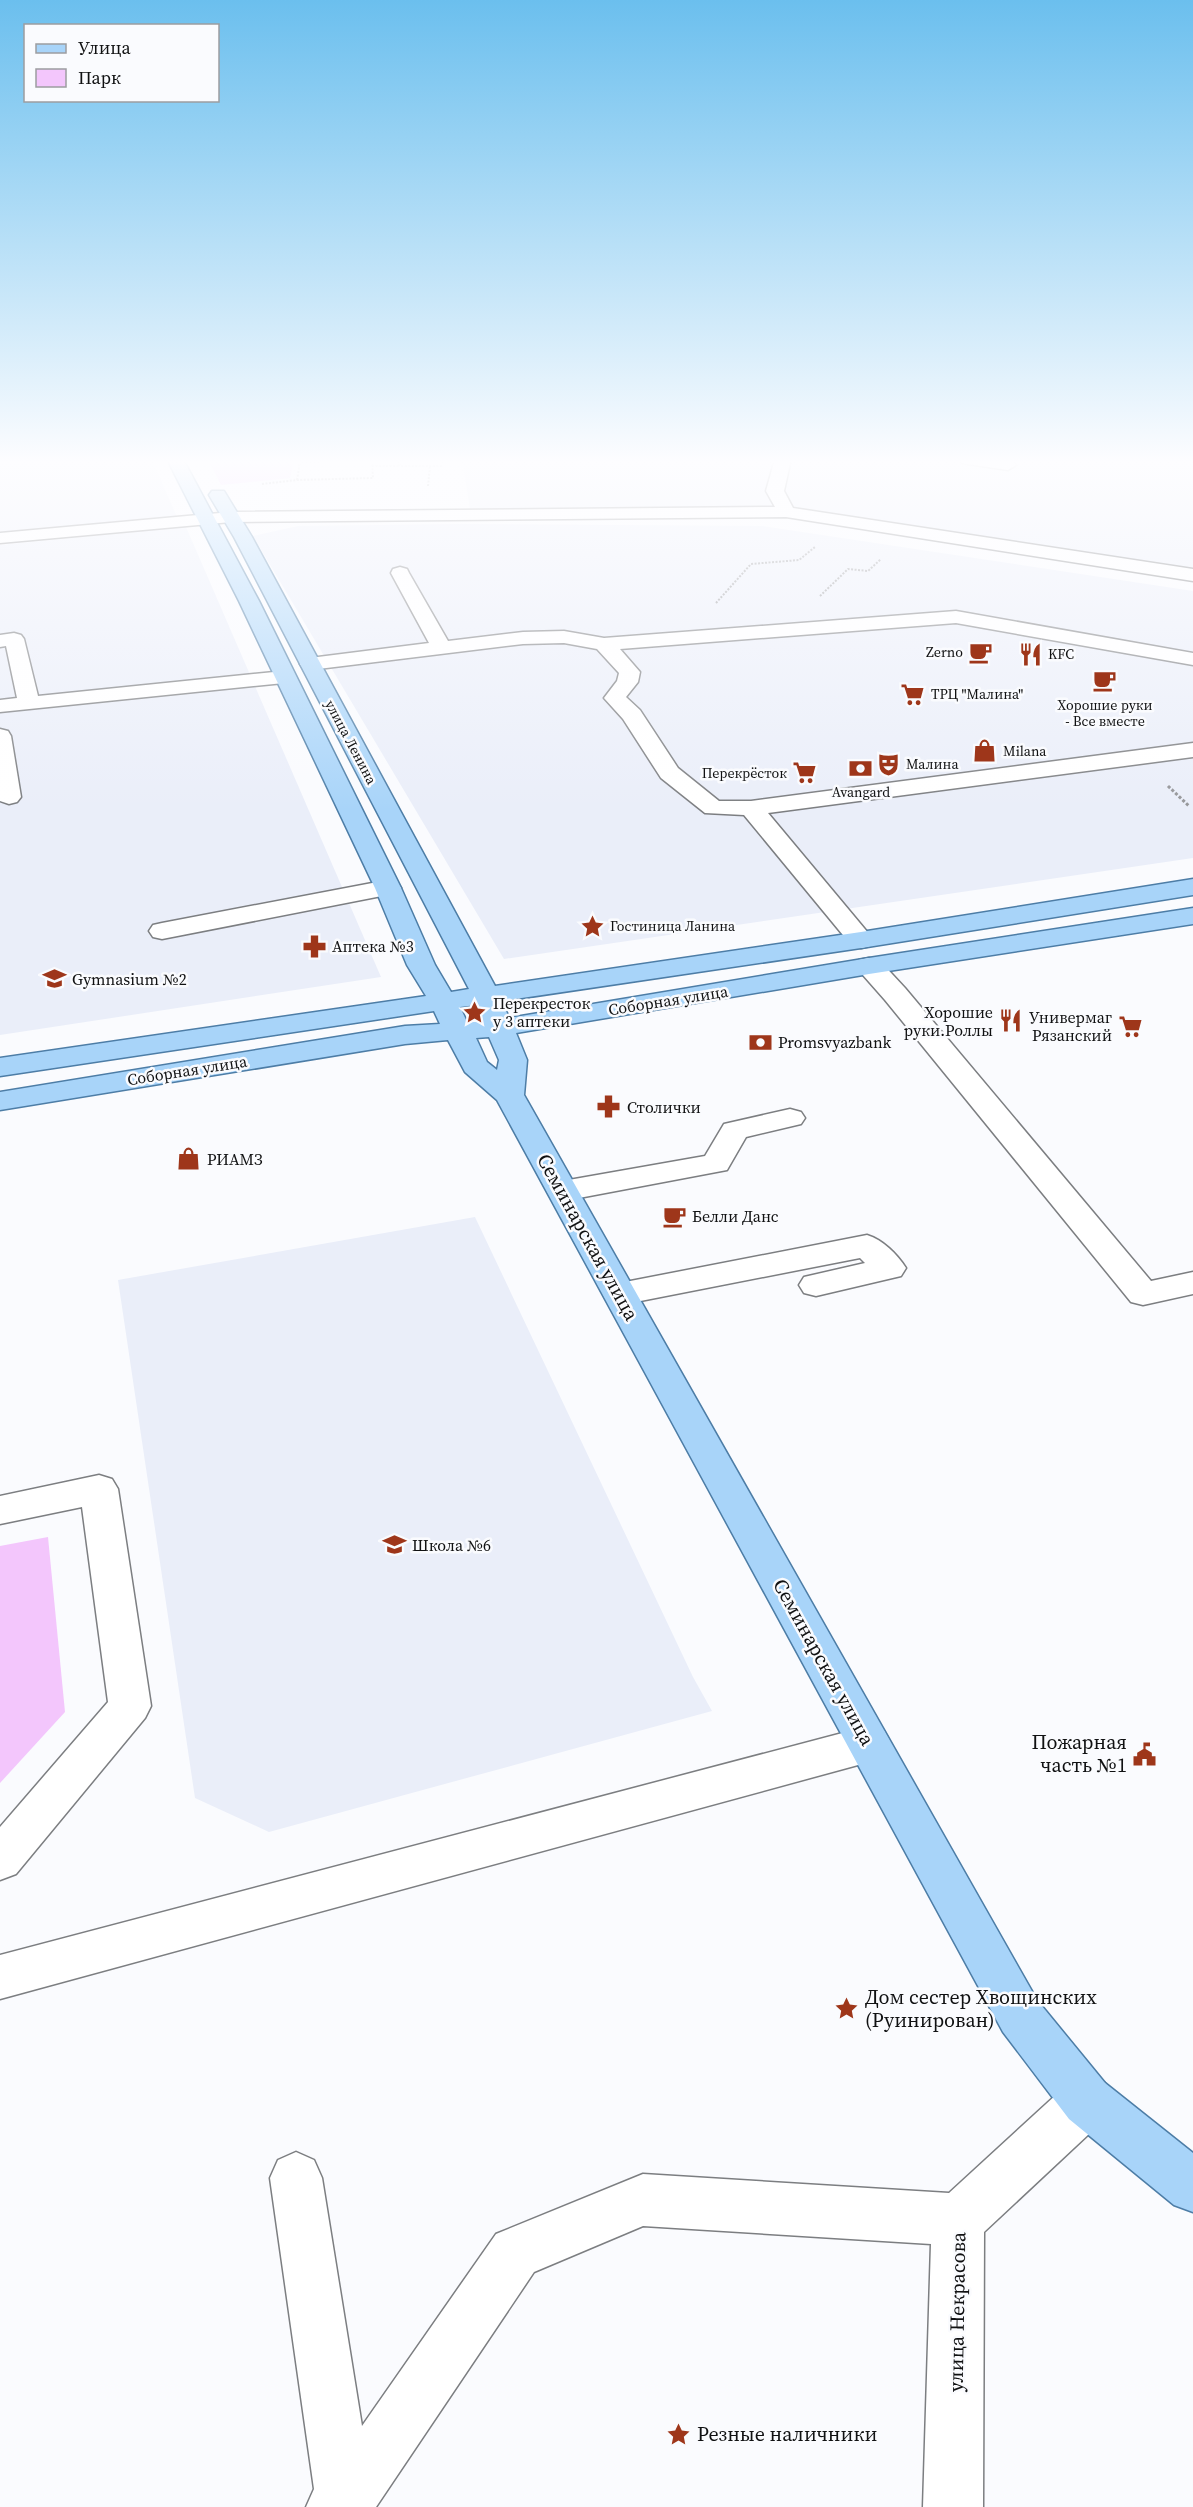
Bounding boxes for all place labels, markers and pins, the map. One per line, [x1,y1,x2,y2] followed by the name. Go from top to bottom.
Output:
[968,639,994,665] cafe icon: Zerno
[1017,641,1043,667] restaurant icon: KFC
[926,642,963,662] place label: Zerno
[1048,644,1074,664] place label: KFC
[1092,668,1118,694] cafe icon: Хорошие руки - Все вместе
[900,681,926,707] supermarket icon: ТРЦ "Малина"
[931,684,1023,704] place label: ТРЦ "Малина"
[1057,695,1153,731] place label: Хорошие руки - Все вместе
[972,738,998,764] shop icon: Milana
[1003,741,1047,761] place label: Milana
[875,751,901,777] theatre icon: Малина
[906,754,959,774] place label: Малина
[848,755,874,781] bank icon: Avangard
[792,760,818,786] supermarket icon: Перекрёсток
[702,763,787,783] place label: Перекрёсток
[832,782,890,802] place label: Avangard
[579,913,605,939] place icon: Гостиница Ланина
[610,916,736,936] place label: Гостиница Ланина
[301,933,327,959] pharmacy icon: Аптека №3
[332,935,414,957] place label: Аптека №3
[41,966,67,992] school or university icon: Gymnasium №2
[72,968,187,990] place label: Gymnasium №2
[493,992,591,1032] place label: Перекресток у 3 аптеки
[462,999,488,1025] place icon: Перекресток у 3 аптеки
[904,1001,993,1041] place label: Хорошие руки.Роллы
[1029,1006,1112,1046] place label: Универмаг Рязанский
[998,1008,1024,1034] restaurant icon: Хорошие руки.Роллы
[1117,1013,1143,1039] supermarket icon: Универмаг Рязанский
[747,1029,773,1055] bank icon: Promsvyazbank
[778,1031,892,1053] place label: Promsvyazbank
[596,1094,622,1120] pharmacy icon: Столички
[627,1096,701,1118] place label: Столички
[176,1146,202,1172] shop icon: РИАМЗ
[207,1148,263,1170] place label: РИАМЗ
[661,1203,687,1229] cafe icon: Белли Данс
[692,1205,779,1227] place label: Белли Данс
[381,1532,407,1558] school or university icon: Школа №6
[412,1534,491,1556] place label: Школа №6
[1032,1728,1127,1779] place label: Пожарная часть №1
[1132,1741,1158,1767] public building icon: Пожарная часть №1
[865,1983,1097,2034] place label: Дом сестер Хвощинских (Руинирован)
[834,1996,860,2022] place icon: Дом сестер Хвощинских (Руинирован)
[697,2420,877,2448] place label: Резные наличники
[666,2421,692,2447] place icon: Резные наличники

